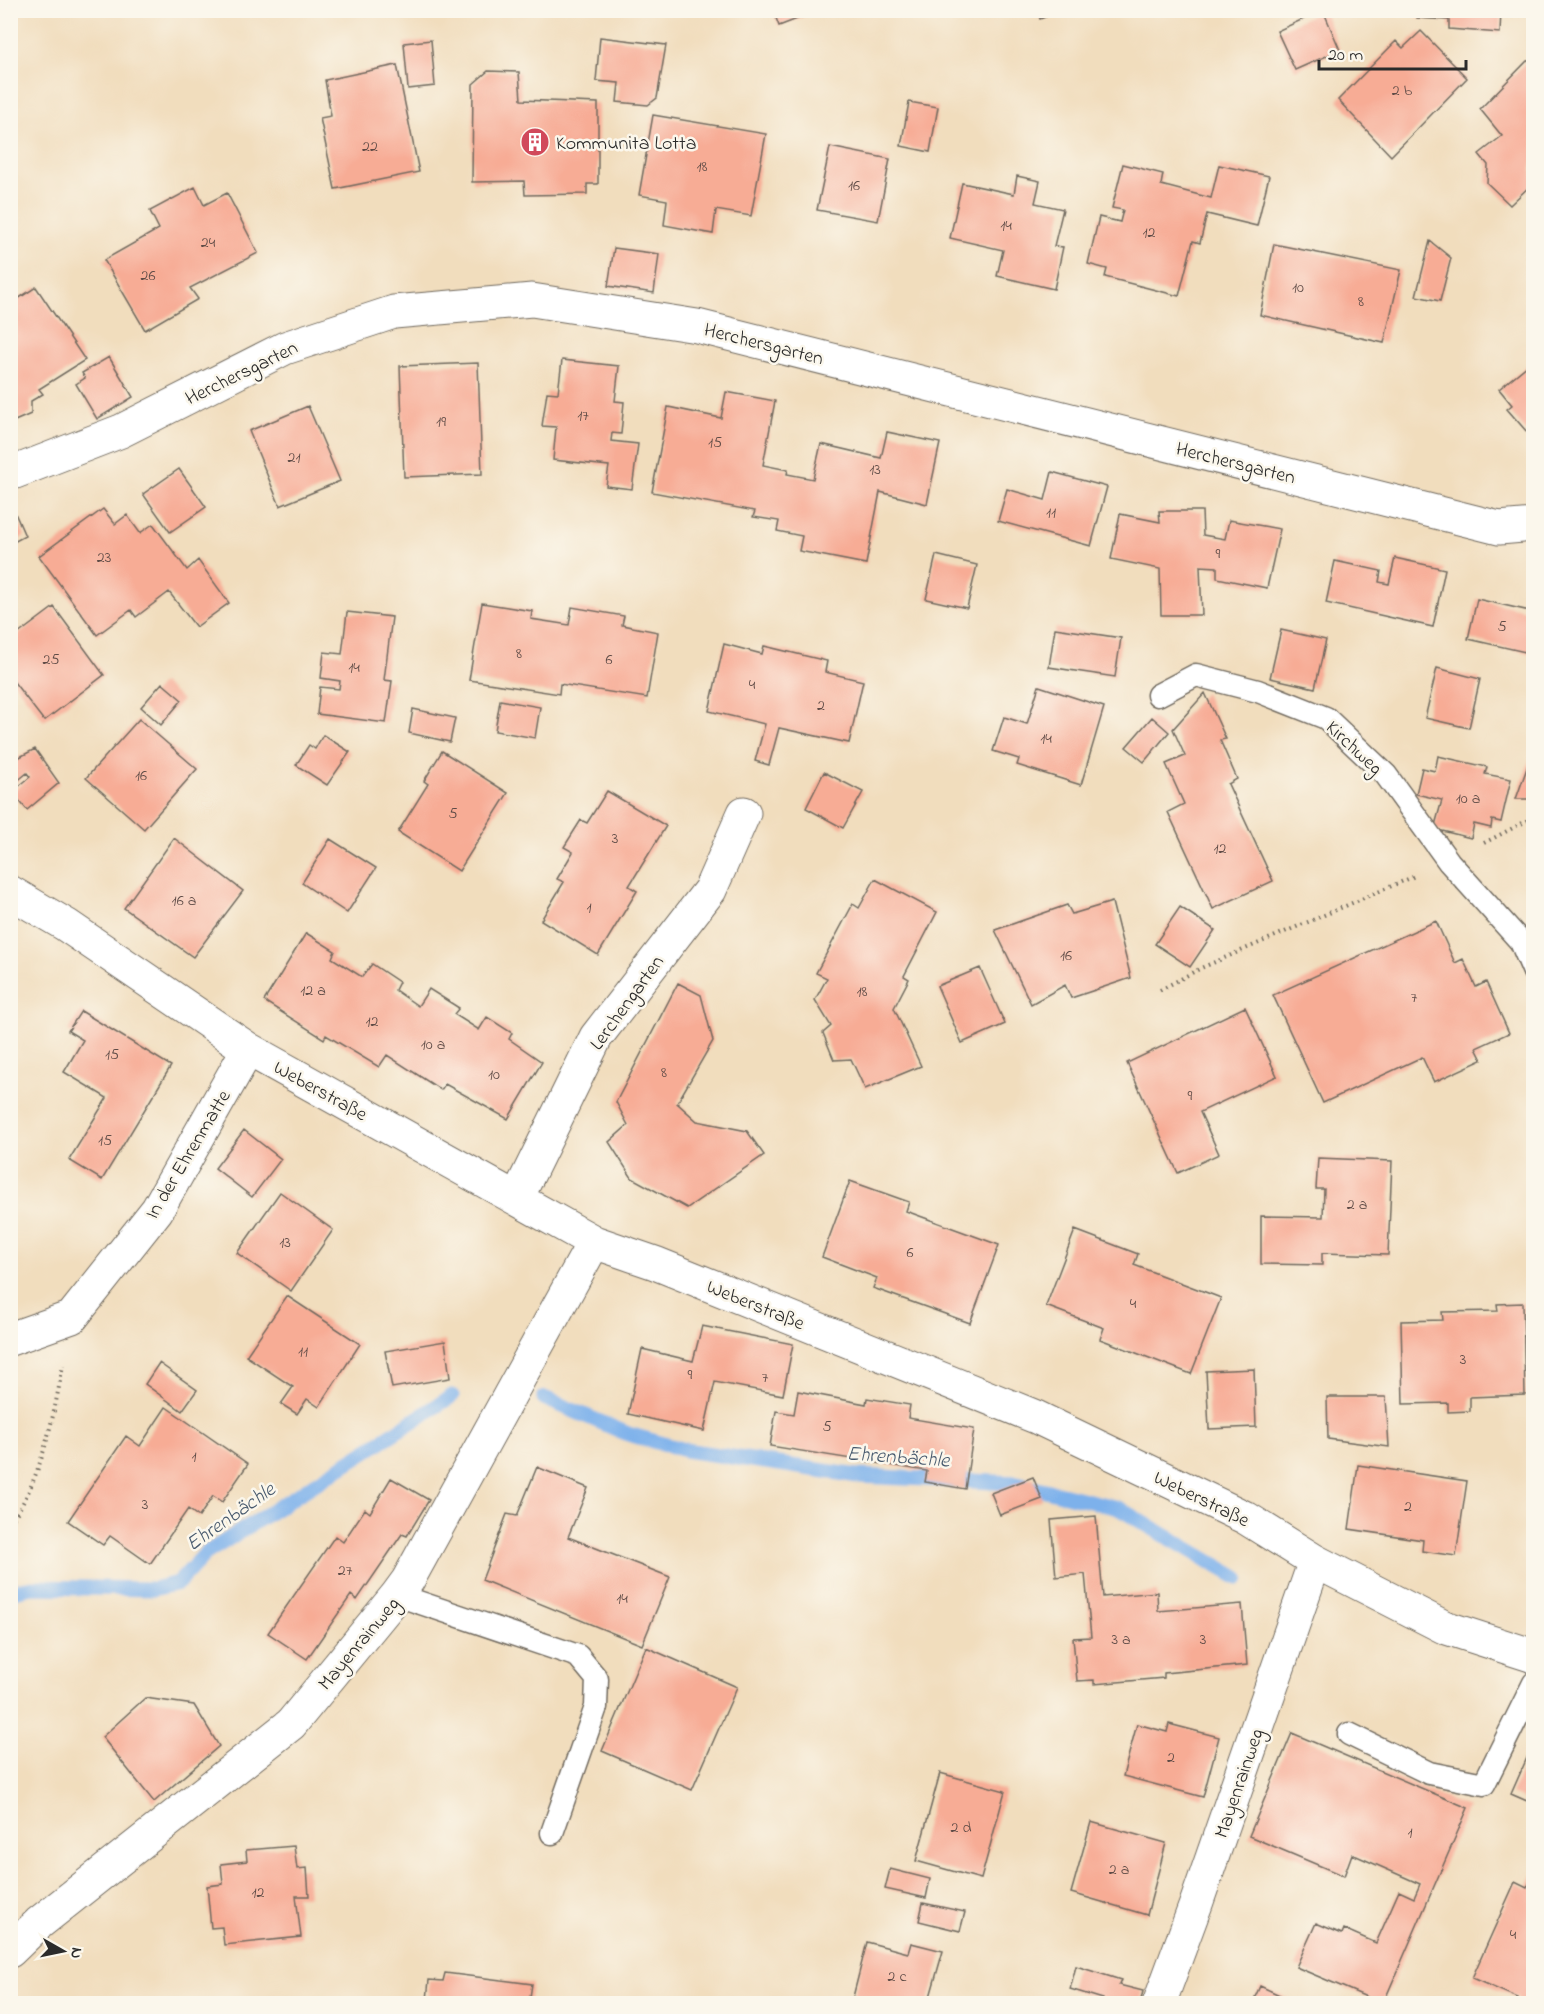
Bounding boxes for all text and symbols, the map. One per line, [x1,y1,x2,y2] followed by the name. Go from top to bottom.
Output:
[1319,33,1466,71] scale bar
[1328,43,1363,69] text: 20 m
[1392,79,1413,103] house number: 2 b
[519,126,551,158] building icon: Kommunita Lotta
[556,130,697,159] place label: Kommunita Lotta
[362,135,378,159] house number: 22
[696,155,708,179] house number: 18
[848,174,860,198] house number: 16
[1000,214,1012,238] house number: 14
[1142,221,1156,245] house number: 12
[201,231,216,255] house number: 24
[141,264,156,288] house number: 26
[1292,276,1304,300] house number: 10
[1358,290,1364,314] house number: 8
[700,317,826,375] street label: Herchersgarten
[181,334,304,415] street label: Herchersgarten
[577,404,589,428] house number: 17
[436,410,446,434] house number: 19
[708,431,722,455] house number: 15
[1172,436,1298,494] street label: Herchersgarten
[287,446,301,470] house number: 21
[869,458,881,482] house number: 13
[1046,501,1056,525] house number: 11
[1216,542,1221,566] house number: 9
[97,546,111,570] house number: 23
[1497,615,1507,639] house number: 5
[516,642,522,666] house number: 8
[42,648,60,672] house number: 25
[605,648,613,672] house number: 6
[348,656,360,680] house number: 14
[749,673,756,697] house number: 4
[817,694,825,718] house number: 2
[1318,715,1388,784] street label: Kirchweg
[1040,727,1052,751] house number: 14
[135,764,147,788] house number: 16
[1456,787,1480,811] house number: 10 a
[448,802,458,826] house number: 5
[612,827,618,851] house number: 3
[1213,837,1227,861] house number: 12
[172,889,196,913] house number: 16 a
[586,896,592,920] house number: 1
[1060,944,1072,968] house number: 16
[584,950,673,1058] street label: Lerchengarten
[300,979,326,1003] house number: 12 a
[856,980,868,1004] house number: 18
[1411,986,1418,1010] house number: 7
[365,1010,379,1034] house number: 12
[421,1033,445,1057] house number: 10 a
[105,1043,119,1067] house number: 15
[267,1054,372,1130] street label: Weberstraße
[661,1061,667,1085] house number: 8
[488,1063,500,1087] house number: 10
[1188,1084,1193,1108] house number: 9
[139,1085,239,1225] street label: In der Ehrenmatte
[98,1129,112,1153] house number: 15
[1347,1193,1367,1217] house number: 2 a
[279,1231,291,1255] house number: 13
[906,1241,914,1265] house number: 6
[702,1273,809,1339] street label: Weberstraße
[1130,1292,1137,1316] house number: 4
[298,1340,308,1364] house number: 11
[1460,1348,1466,1372] house number: 3
[688,1363,693,1387] house number: 9
[762,1366,769,1390] house number: 7
[822,1415,832,1439] house number: 5
[845,1439,952,1477] water label: Ehrenbächle
[191,1445,197,1469] house number: 1
[1148,1465,1254,1536] street label: Weberstraße
[180,1475,283,1559] water label: Ehrenbächle
[142,1493,148,1517] house number: 3
[1404,1495,1412,1519] house number: 2
[338,1559,353,1583] house number: 27
[616,1587,628,1611] house number: 14
[312,1591,409,1698] street label: Mayenrainweg
[1111,1628,1131,1652] house number: 3 a
[1200,1628,1206,1652] house number: 3
[1208,1725,1274,1843] street label: Mayenrainweg
[1167,1746,1175,1770] house number: 2
[951,1816,971,1840] house number: 2 d
[1407,1821,1413,1845] house number: 1
[1109,1858,1129,1882] house number: 2 a
[251,1881,265,1905] house number: 12
[33,1921,93,1981] north arrow
[1510,1923,1517,1947] house number: 4
[63,1946,89,1960] text: N
[887,1965,907,1989] house number: 2 c

